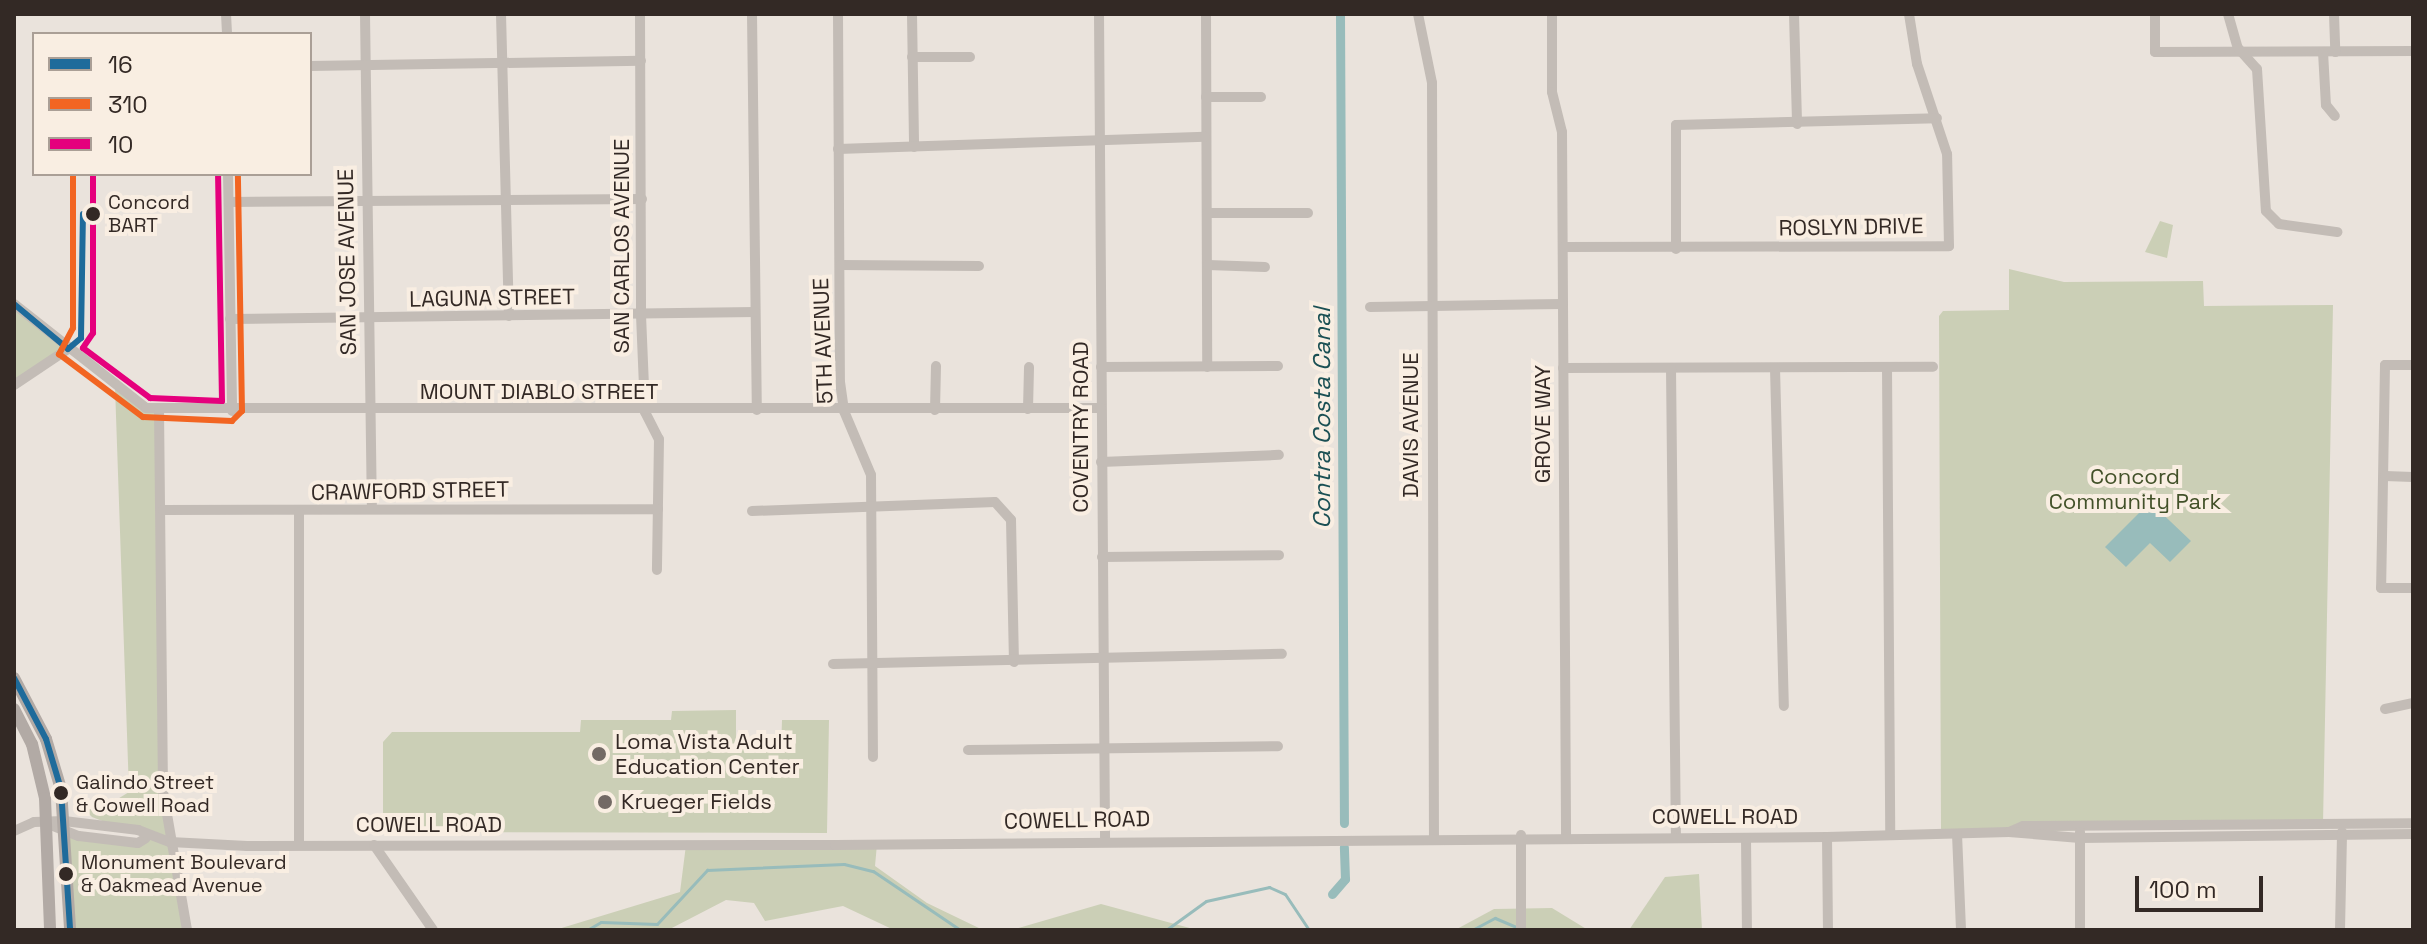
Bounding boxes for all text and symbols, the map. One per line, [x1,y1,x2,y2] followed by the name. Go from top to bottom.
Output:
[32,32,312,176] legend
[108,49,133,80] text: 16
[108,89,148,120] text: 310
[108,129,133,160] text: 10
[609,138,635,354] street label: SAN CARLOS AVENUE
[332,168,362,356] street label: SAN JOSE AVENUE
[108,190,190,237] place label: Concord BART
[85,206,101,222] marker: Concord BART
[1778,213,1924,241] street label: ROSLYN DRIVE
[808,277,838,405] street label: 5TH AVENUE
[409,283,575,313] street label: LAGUNA STREET
[1308,307,1336,529] water label: Contra Costa Canal
[1068,341,1094,513] street label: COVENTRY ROAD
[1398,352,1424,498] street label: DAVIS AVENUE
[1530,365,1556,483] street label: GROVE WAY
[419,379,659,405] street label: MOUNT DIABLO STREET
[2049,463,2221,514] park label: Concord Community Park
[311,476,509,506] street label: CRAWFORD STREET
[615,728,800,780] place label: Loma Vista Adult Education Center
[590,745,608,763] marker: Loma Vista Adult Education Center
[76,770,214,817] place label: Galindo Street & Cowell Road
[53,785,69,801] marker: Galindo Street & Cowell Road
[621,789,772,815] place label: Krueger Fields
[596,793,614,811] marker: Krueger Fields
[1652,804,1798,830] street label: COWELL ROAD
[1003,806,1151,834] street label: COWELL ROAD
[356,812,502,838] street label: COWELL ROAD
[81,850,287,897] place label: Monument Boulevard & Oakmead Avenue
[2139,860,2267,910] scale bar
[58,866,74,882] marker: Monument Boulevard & Oakmead Avenue
[2149,874,2217,905] text: 100 m

